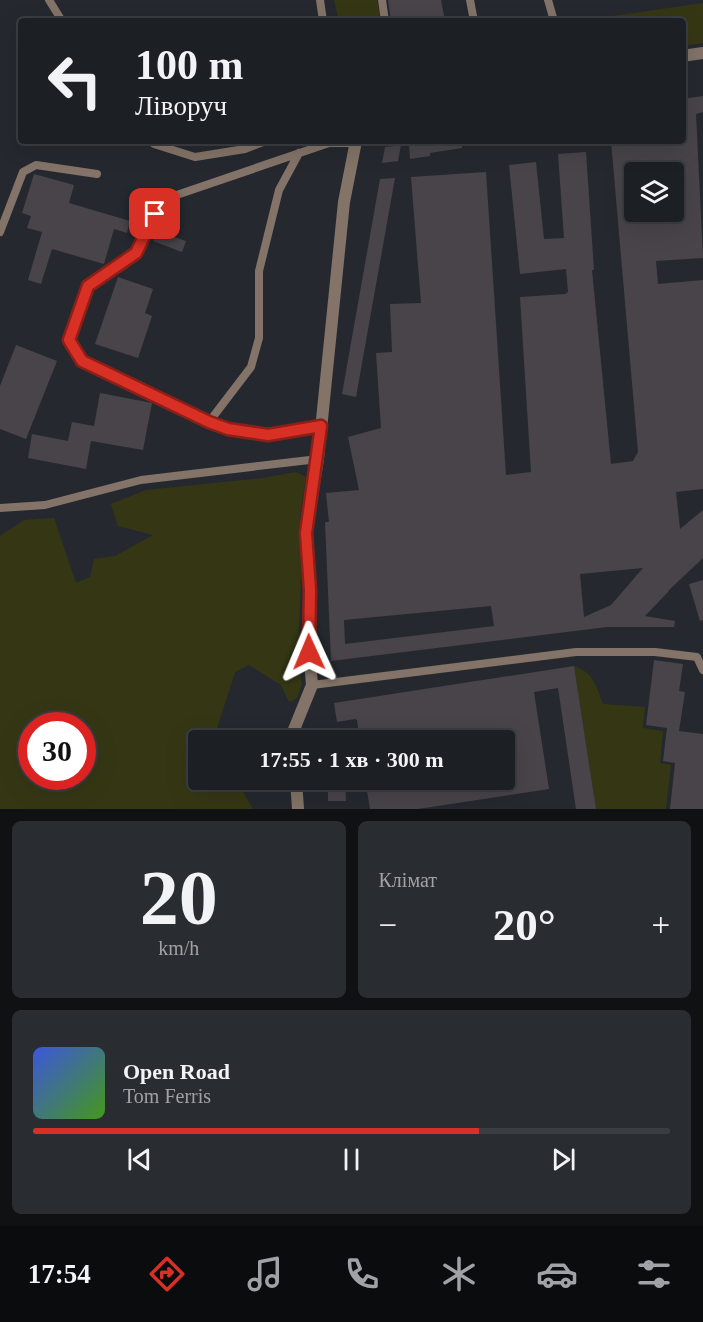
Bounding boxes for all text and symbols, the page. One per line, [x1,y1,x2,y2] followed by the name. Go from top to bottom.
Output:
[36,42,114,120] icon: left
[135,42,244,88] text: 100 m
[135,91,227,121] text: Ліворуч
[624,162,684,222] map controls
[624,162,684,222] button: layers
[129,188,180,239] pin
[138,197,171,230] icon: arrive
[277,620,341,684] position arrow
[18,712,96,790] speed limit sign: 30
[259,747,444,772] text: 17:55 · 1 хв · 300 m
[140,854,218,941] text: 20
[379,869,437,891] text: Клімат
[493,900,556,950] text: 20°
[379,907,397,943] text: −
[651,907,670,943] text: +
[158,937,199,959] text: km/h
[123,1059,230,1084] text: Open Road
[123,1085,211,1107] text: Tom Ferris
[123,1143,156,1176] icon: previous
[335,1143,368,1176] icon: pause
[547,1143,580,1176] icon: next
[146,1253,188,1295] icon: directions
[244,1253,286,1295] icon: music
[341,1253,383,1295] icon: phone
[438,1253,480,1295] icon: climate
[536,1253,578,1295] icon: car
[633,1253,675,1295] icon: filters
[28,1259,91,1289] text: 17:54

